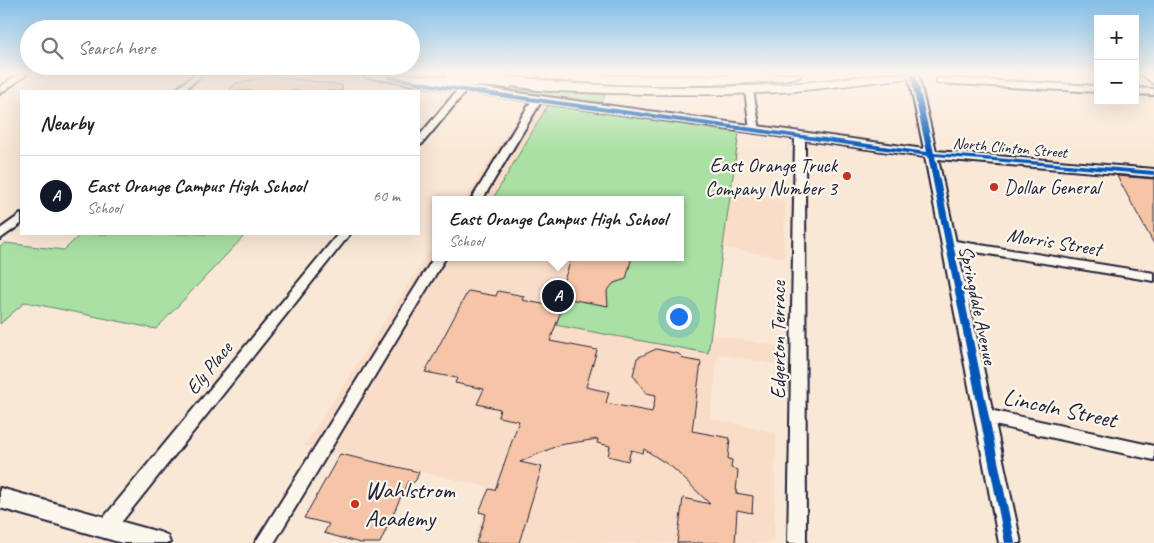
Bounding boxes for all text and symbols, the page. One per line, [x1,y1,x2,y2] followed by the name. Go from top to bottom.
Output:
[1094,15,1139,105] map controls
[1094,15,1139,60] button: +
[20,20,420,75] search box
[38,34,66,62] icon: search
[78,36,155,60] text: Search here
[1094,60,1139,105] button: −
[40,110,93,136] text: Nearby
[952,133,1070,163] street label: North Clinton Street
[705,153,839,201] place label: East Orange Truck Company Number 3
[841,170,853,182] marker: East Orange Truck Company Number 3
[87,174,305,198] text: East Orange Campus High School
[1004,175,1104,200] place label: Dollar General
[988,181,1000,193] marker: Dollar General
[52,186,60,206] text: A
[373,186,400,206] text: 60 m
[432,196,684,261] popup
[87,198,121,218] text: School
[449,207,667,231] text: East Orange Campus High School
[1005,222,1106,262] street label: Morris Street
[449,231,483,251] text: School
[953,243,1003,368] street label: Springdale Avenue
[542,277,574,315] pin: A
[766,280,791,399] street label: Edgerton Terrace
[666,304,692,330] your location
[180,335,239,399] street label: Ely Place
[1001,381,1121,435] street label: Lincoln Street
[365,475,455,533] place label: Wahlstrom Academy
[349,498,361,510] marker: Wahlstrom Academy

